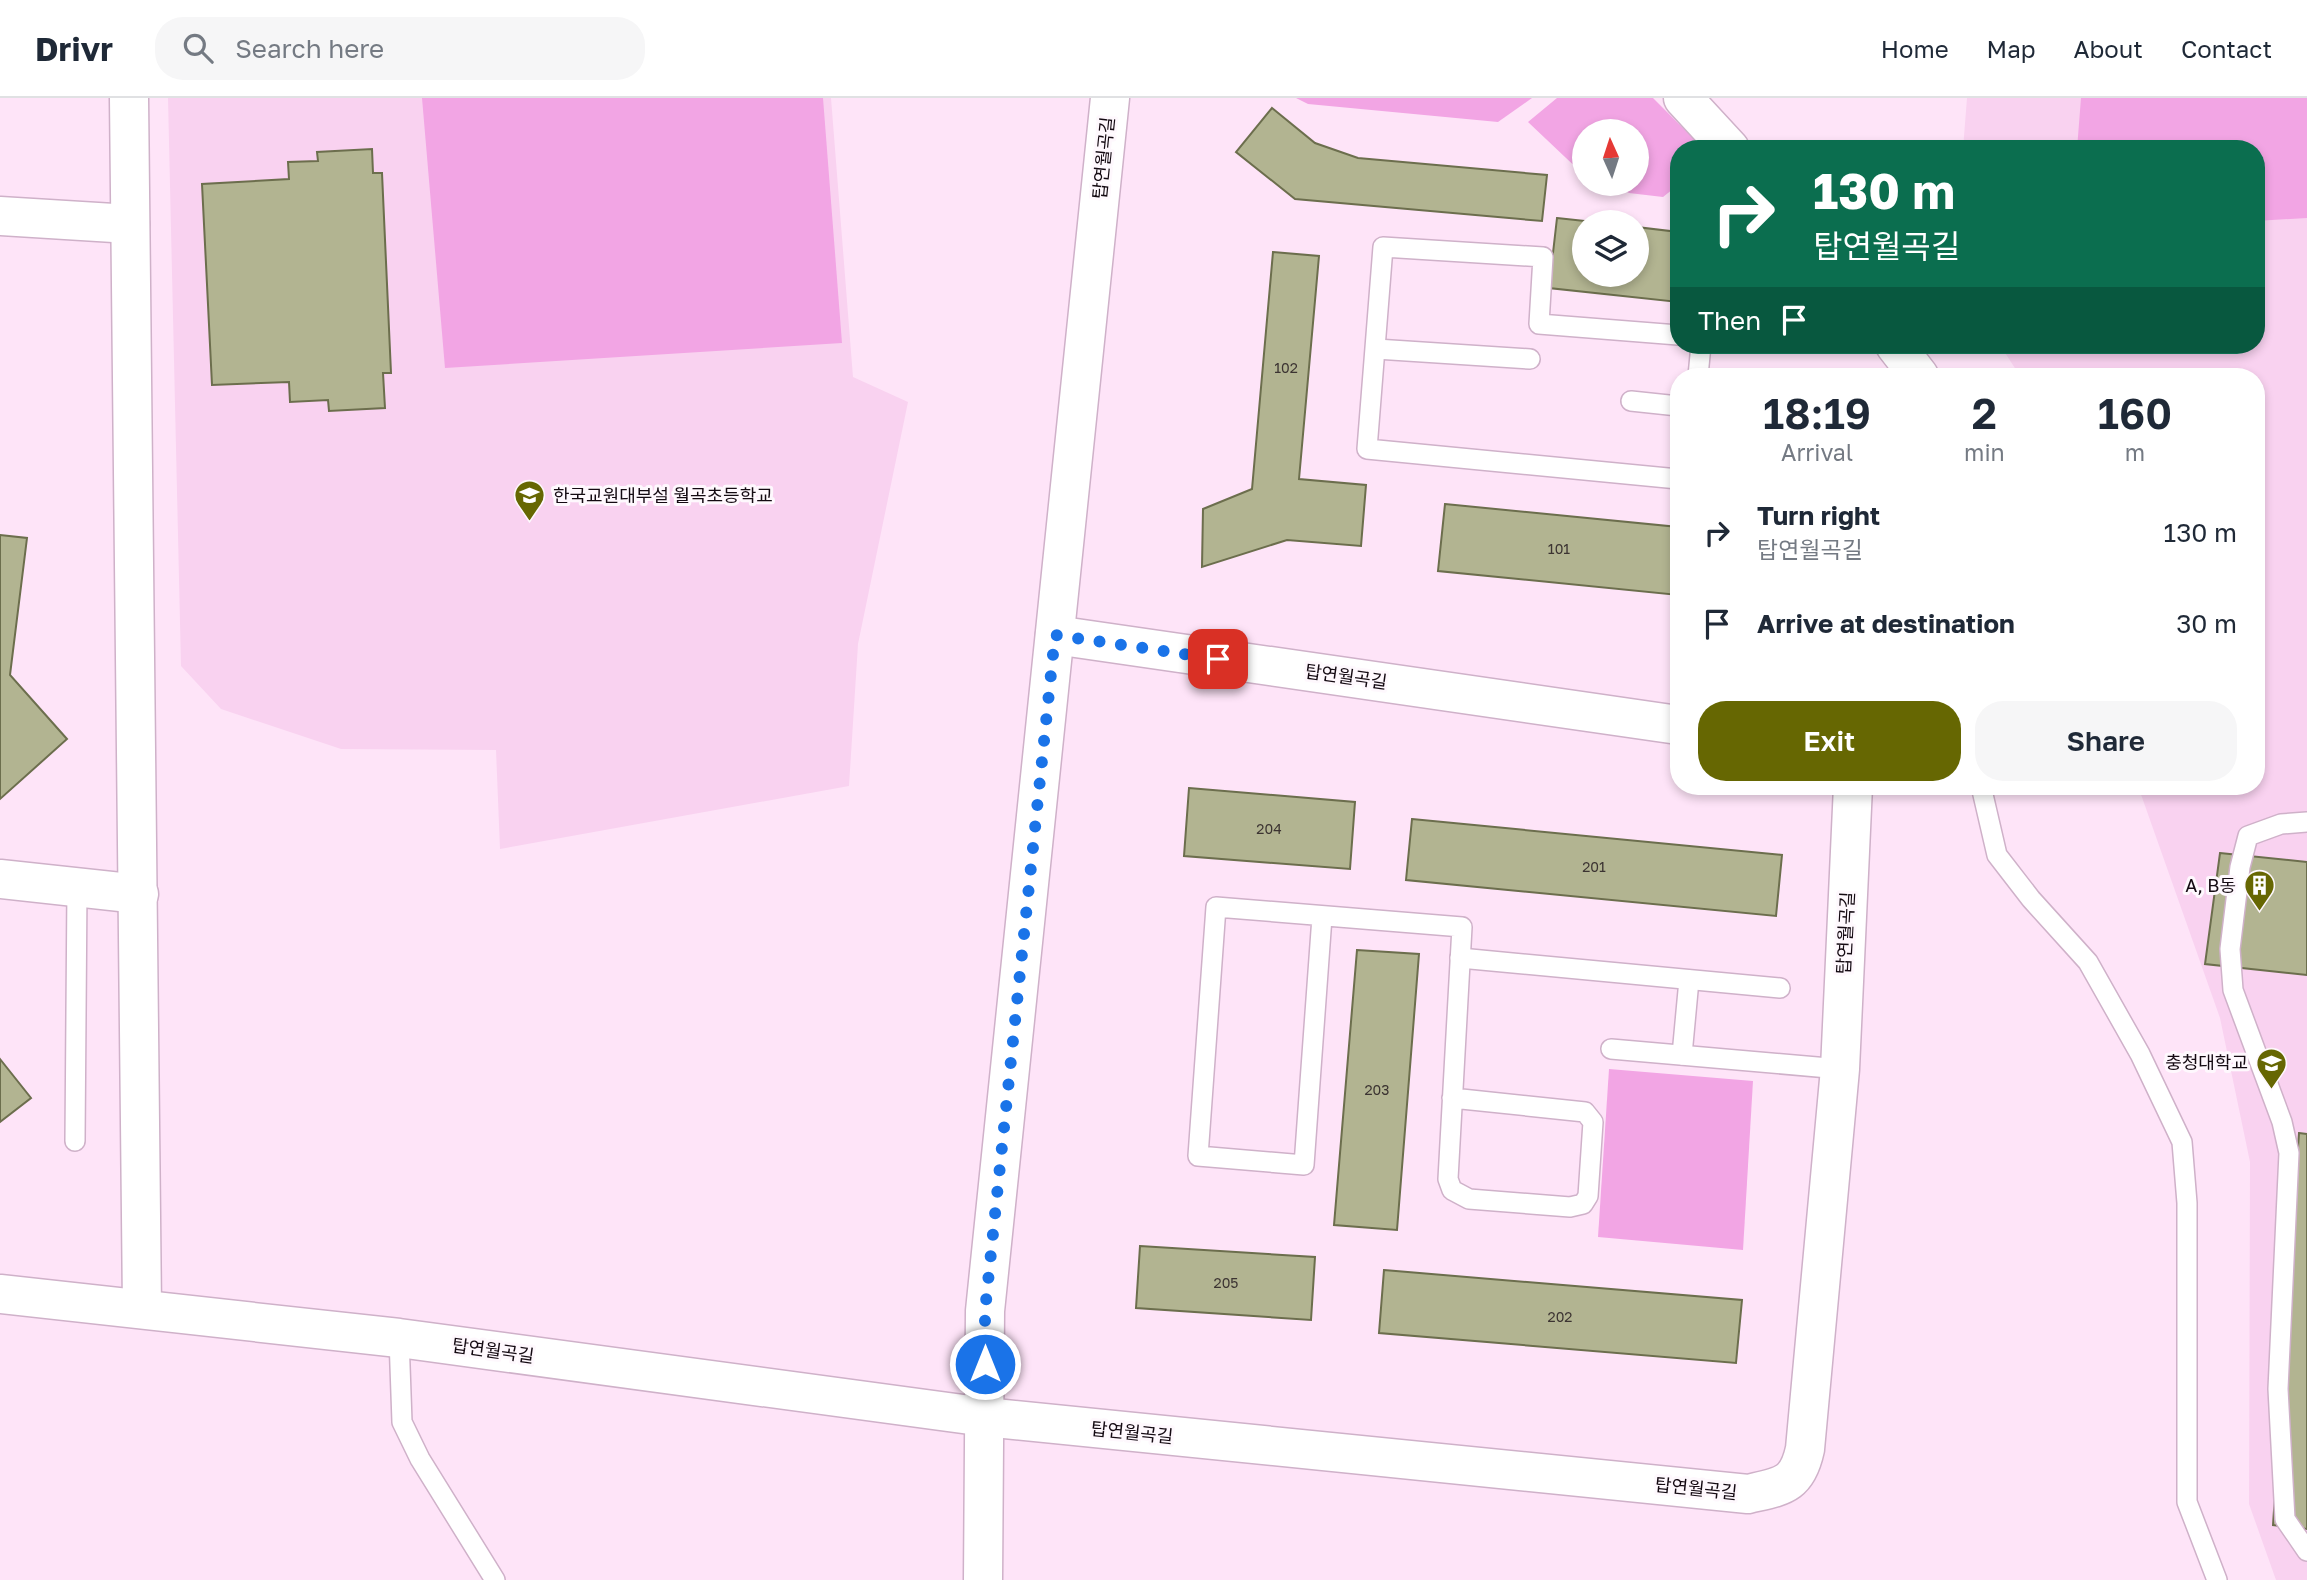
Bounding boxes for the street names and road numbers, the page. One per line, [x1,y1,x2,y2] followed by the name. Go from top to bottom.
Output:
[1088,116,1118,200] street label: 탑연월곡길
[1304,659,1389,693] street label: 탑연월곡길
[1832,891,1858,975] street label: 탑연월곡길
[451,1333,536,1367] street label: 탑연월곡길
[1090,1417,1174,1447] street label: 탑연월곡길
[1654,1473,1738,1503] street label: 탑연월곡길

